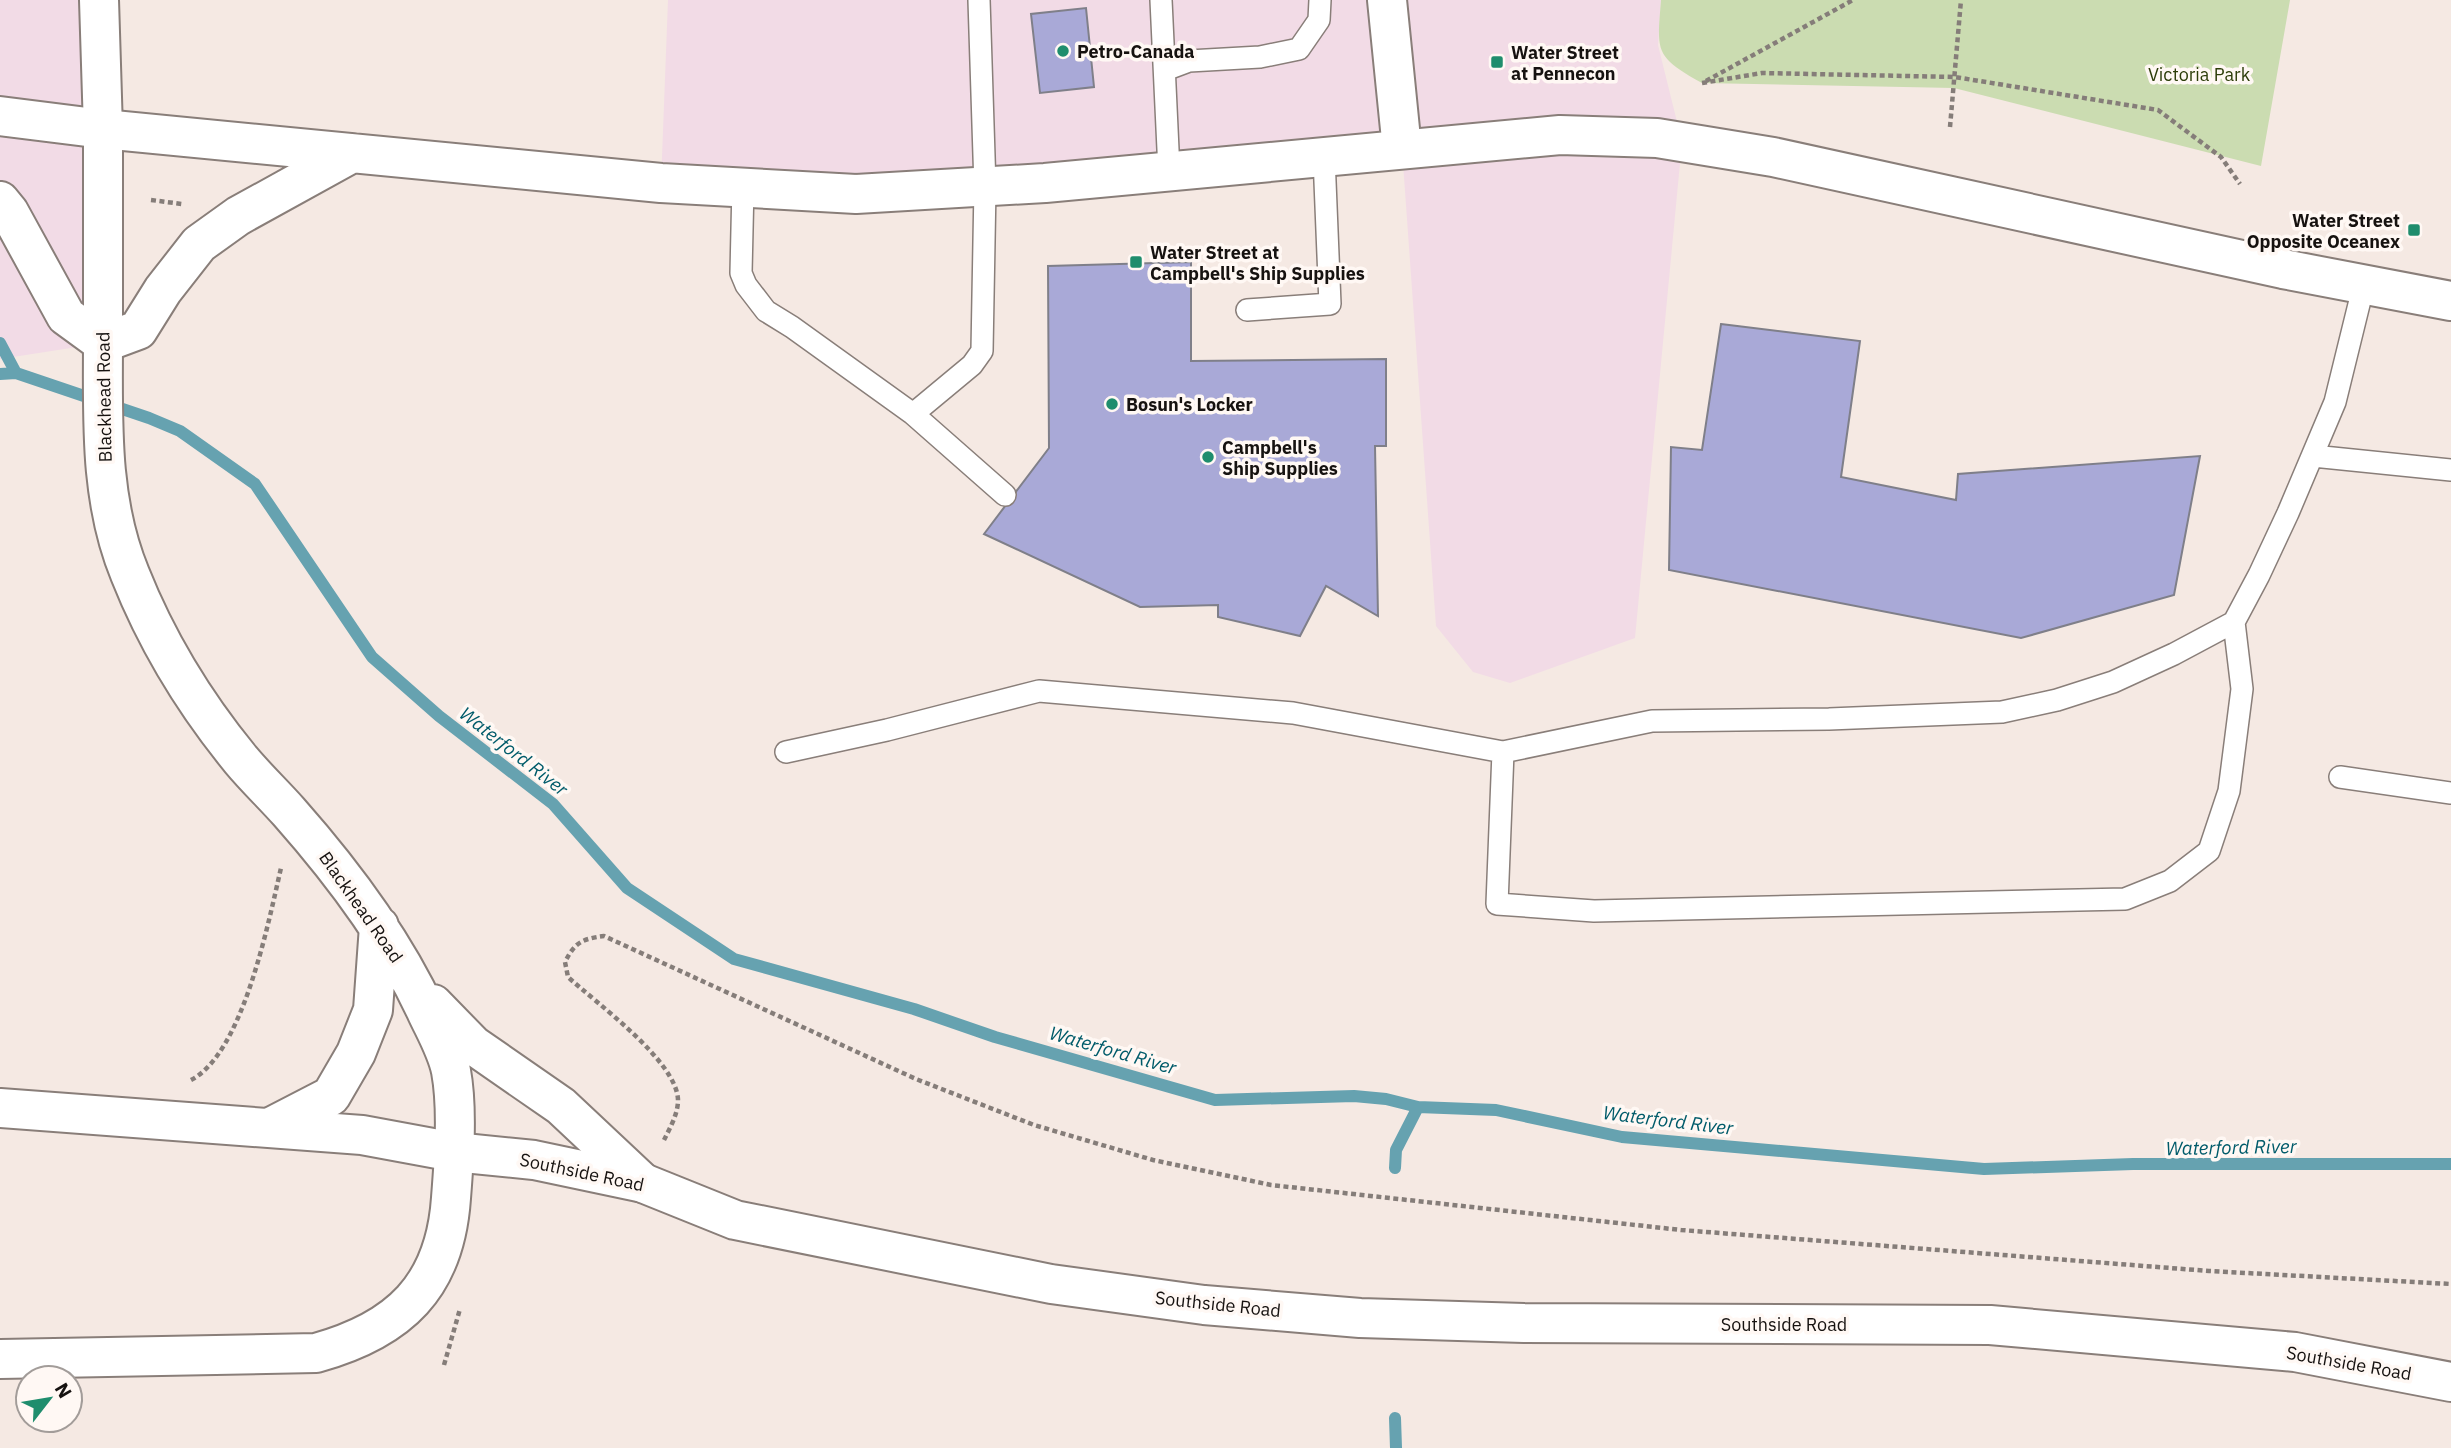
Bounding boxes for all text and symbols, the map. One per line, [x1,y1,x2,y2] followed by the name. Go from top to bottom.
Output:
[1077,40,1195,63] place label: Petro-Canada
[1511,41,1619,85] place label: Water Street at Pennecon
[1055,43,1071,59] marker: Petro-Canada
[1489,54,1505,70] marker: Water Street at Pennecon
[2148,63,2251,86] park label: Victoria Park
[2247,209,2400,253] place label: Water Street Opposite Oceanex
[2406,222,2422,238] marker: Water Street Opposite Oceanex
[1150,241,1365,285] place label: Water Street at Campbell's Ship Supplies
[1128,254,1144,270] marker: Water Street at Campbell's Ship Supplies
[91,332,117,462] street label: Blackhead Road
[1126,393,1253,416] place label: Bosun's Locker
[1104,396,1120,412] marker: Bosun's Locker
[1222,436,1338,480] place label: Campbell's Ship Supplies
[1200,449,1216,465] marker: Campbell's Ship Supplies
[455,701,574,801] water label: Waterford River
[314,847,408,967] street label: Blackhead Road
[1047,1020,1180,1080] water label: Waterford River
[1602,1100,1736,1140] water label: Waterford River
[2165,1134,2298,1160] water label: Waterford River
[518,1148,646,1196] street label: Southside Road
[1154,1286,1282,1322] street label: Southside Road
[1721,1313,1847,1336] street label: Southside Road
[2285,1341,2413,1385] street label: Southside Road
[14,1364,84,1434] north arrow
[50,1378,77,1402] text: N

